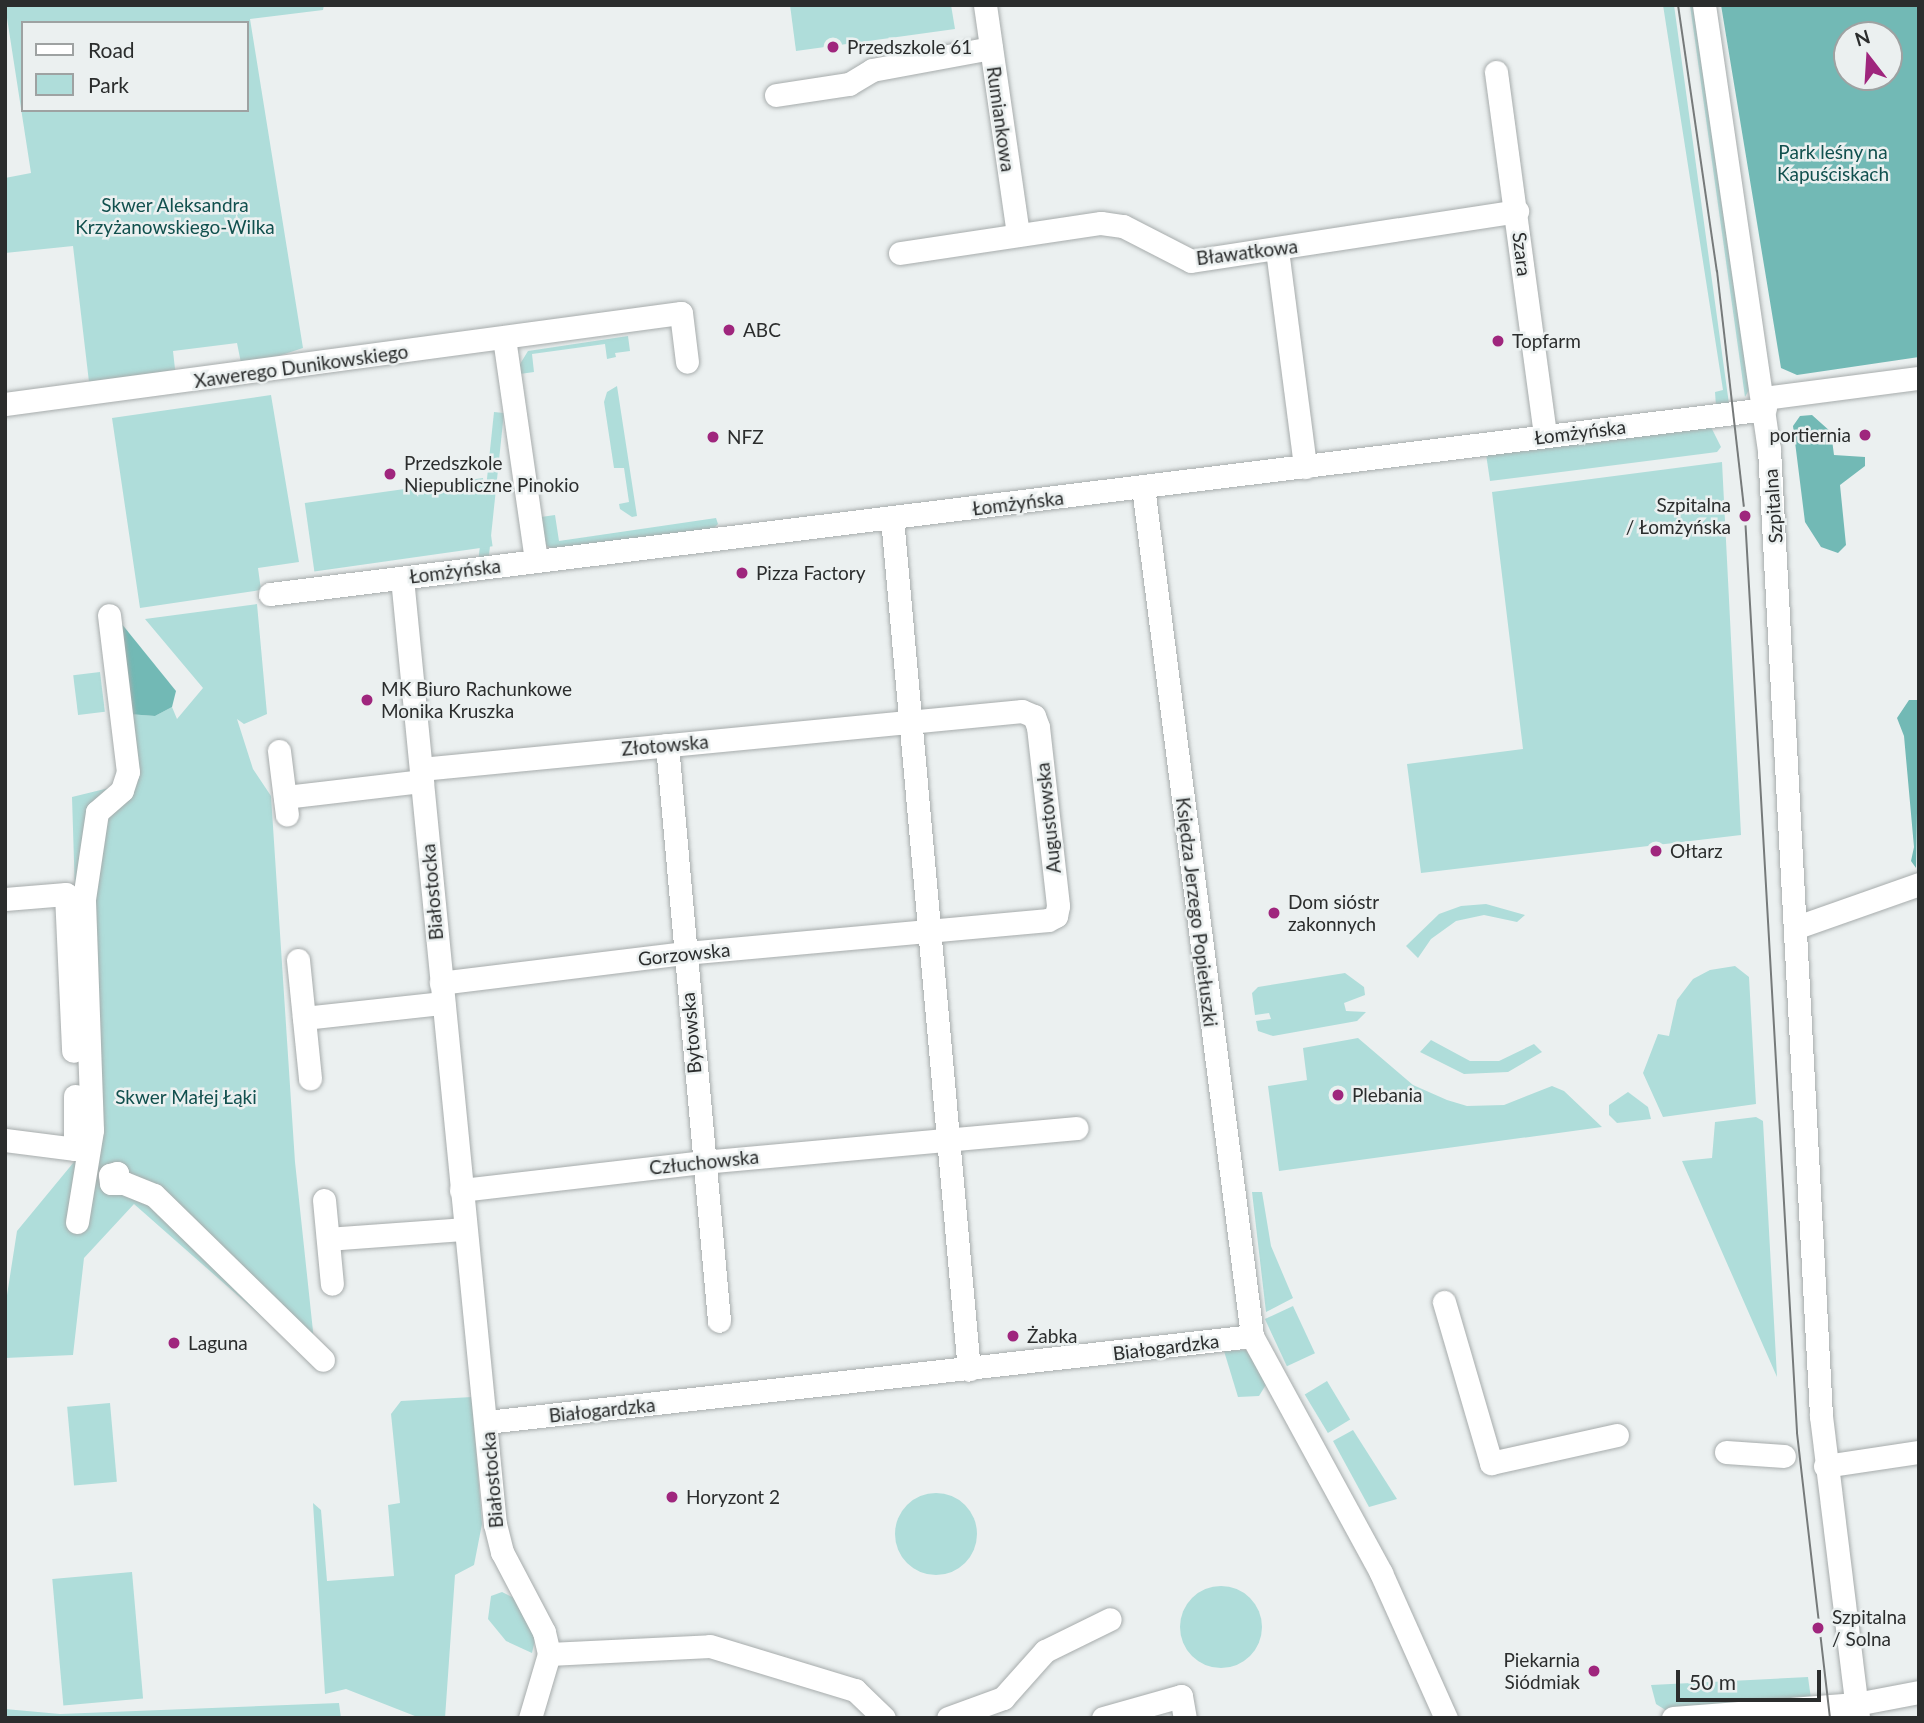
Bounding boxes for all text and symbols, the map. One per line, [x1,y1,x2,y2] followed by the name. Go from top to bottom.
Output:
[21,21,248,112] legend
[1833,21,1903,91] north arrow
[1852,24,1873,50] text: N
[847,36,972,58] place label: Przedszkole 61
[88,37,135,62] text: Road
[825,39,841,55] marker: Przedszkole 61
[982,65,1020,173] street label: Rumiankowa
[88,72,129,97] text: Park
[1777,141,1889,185] park label: Park leśny na Kapuściskach
[75,194,275,238] park label: Skwer Aleksandra Krzyżanowskiego-Wilka
[1508,231,1536,277] street label: Szara
[1195,234,1299,270] street label: Bławatkowa
[743,319,781,341] place label: ABC
[721,322,737,338] marker: ABC
[1512,330,1581,352] place label: Topfarm
[1490,333,1506,349] marker: Topfarm
[193,340,409,392] street label: Xawerego Dunikowskiego
[1533,415,1627,449] street label: Łomżyńska
[1769,424,1851,446] place label: portiernia
[727,426,764,448] place label: NFZ
[1857,427,1873,443] marker: portiernia
[705,429,721,445] marker: NFZ
[404,452,579,496] place label: Przedszkole Niepubliczne Pinokio
[382,466,398,482] marker: Przedszkole Niepubliczne Pinokio
[1759,468,1787,544] street label: Szpitalna
[971,486,1065,520] street label: Łomżyńska
[1626,494,1731,538] place label: Szpitalna / Łomżyńska
[1737,508,1753,524] marker: Szpitalna / Łomżyńska
[408,554,502,588] street label: Łomżyńska
[756,562,866,584] place label: Pizza Factory
[734,565,750,581] marker: Pizza Factory
[381,678,572,722] place label: MK Biuro Rachunkowe Monika Kruszka
[359,692,375,708] marker: MK Biuro Rachunkowe Monika Kruszka
[620,730,710,760] street label: Złotowska
[1031,761,1065,875] street label: Augustowska
[1172,796,1222,1028] street label: Księdza Jerzego Popiełuszki
[1670,840,1723,862] place label: Ołtarz
[416,843,448,941] street label: Białostocka
[1648,843,1664,859] marker: Ołtarz
[1288,891,1379,935] place label: Dom sióstr zakonnych
[1266,905,1282,921] marker: Dom sióstr zakonnych
[637,938,731,970] street label: Gorzowska
[676,991,706,1075] street label: Bytowska
[1352,1084,1423,1106] place label: Plebania
[115,1086,257,1108] park label: Skwer Małej Łąki
[1330,1087,1346,1103] marker: Plebania
[648,1145,760,1179] street label: Człuchowska
[1027,1325,1078,1347] place label: Żabka
[1005,1328,1021,1344] marker: Żabka
[1112,1329,1220,1365] street label: Białogardzka
[188,1332,248,1354] place label: Laguna
[166,1335,182,1351] marker: Laguna
[548,1393,656,1427] street label: Białogardzka
[476,1431,508,1529] street label: Białostocka
[686,1486,780,1508] place label: Horyzont 2
[664,1489,680,1505] marker: Horyzont 2
[1832,1606,1907,1650] place label: Szpitalna / Solna
[1810,1620,1826,1636] marker: Szpitalna / Solna
[1503,1649,1580,1693] place label: Piekarnia Siódmiak
[1679,1656,1824,1700] scale bar
[1586,1663,1602,1679] marker: Piekarnia Siódmiak
[1689,1669,1736,1694] text: 50 m

